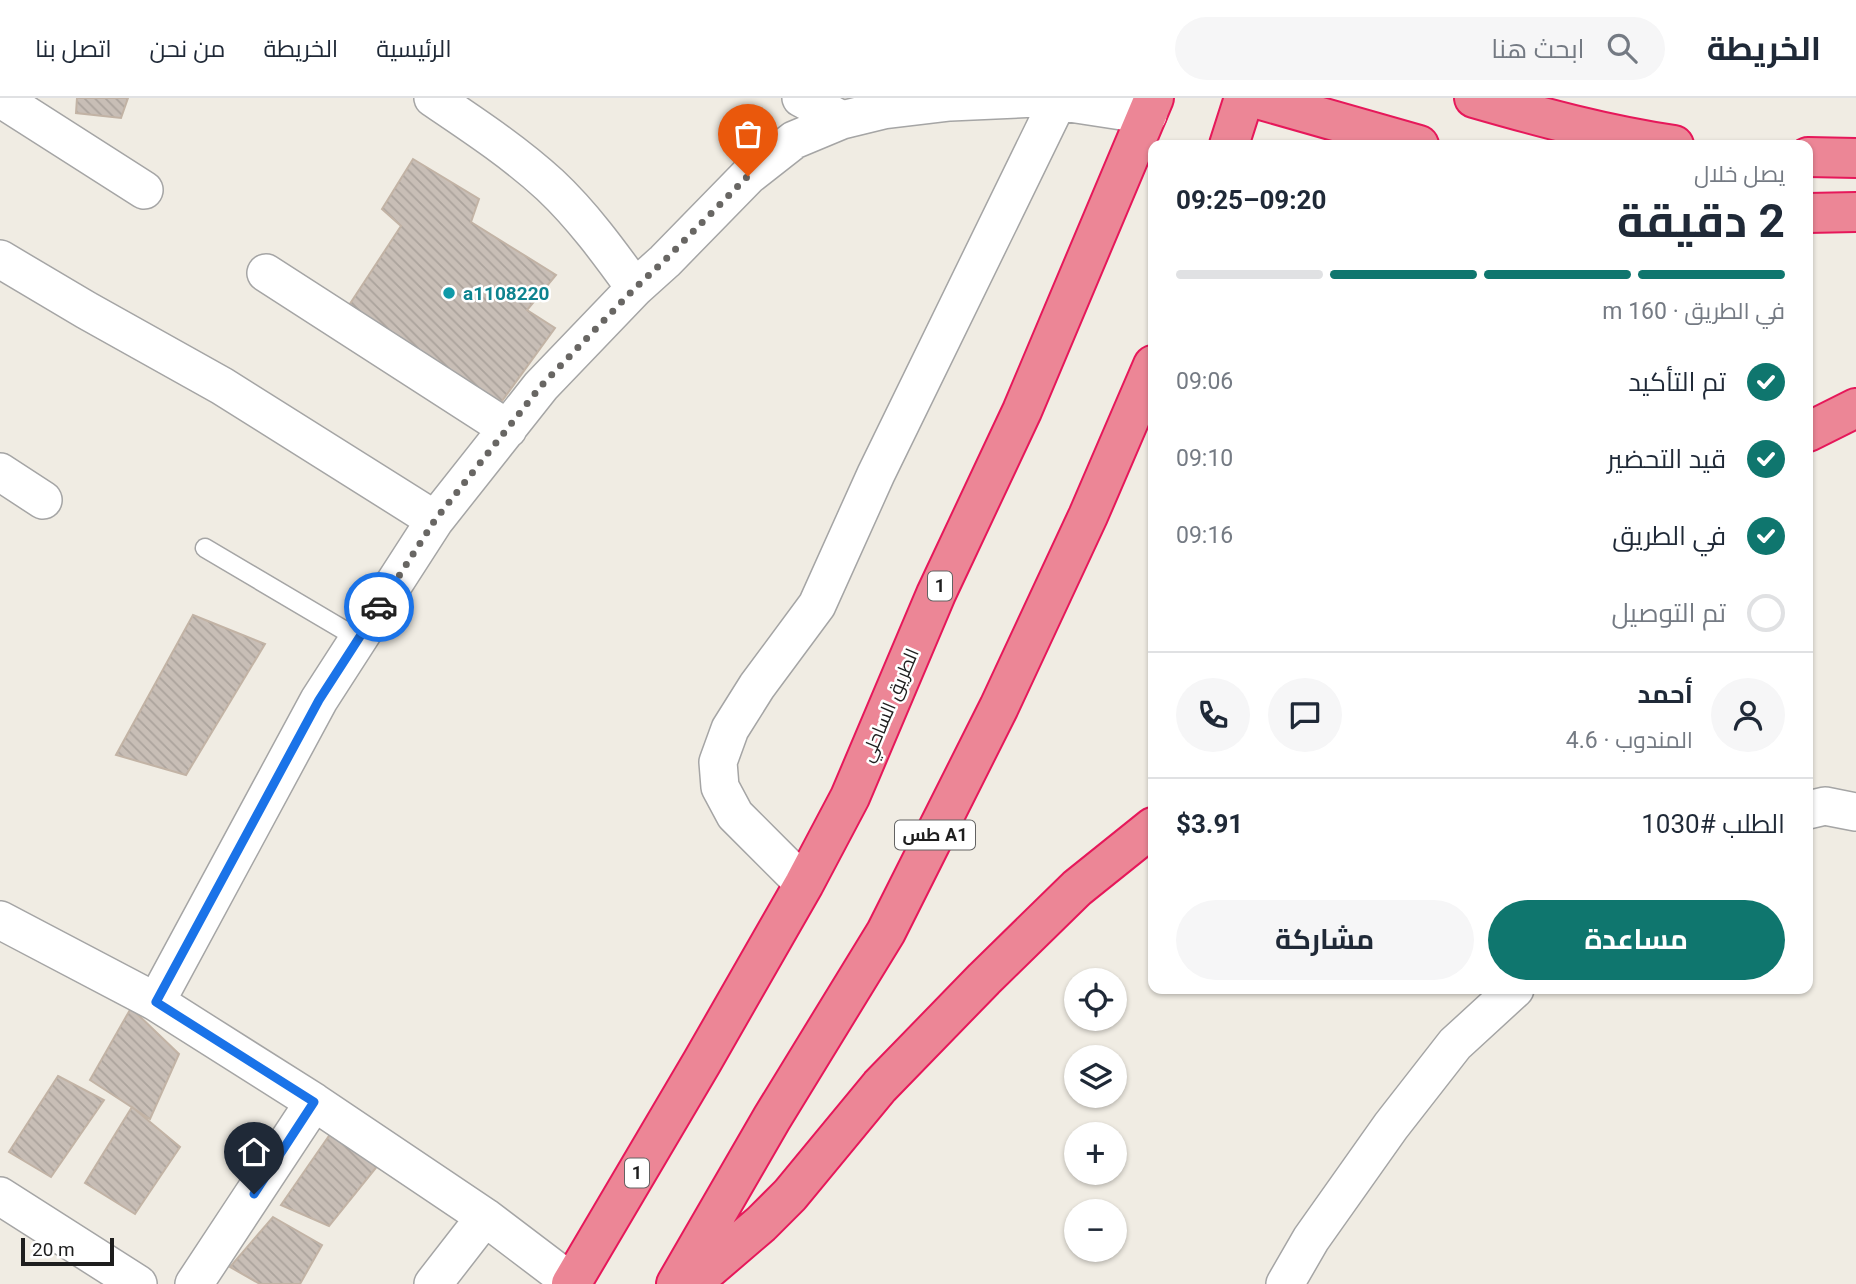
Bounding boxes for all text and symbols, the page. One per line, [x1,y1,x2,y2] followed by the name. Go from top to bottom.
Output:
[1175,17,1665,80] search box
[1603,29,1641,67] icon: search
[1707,29,1821,68] text: الخريطة
[1491,34,1585,64] text: ابحث هنا
[35,35,112,63] text: اتصل بنا
[150,35,225,63] text: من نحن
[263,35,338,63] text: الخريطة
[376,35,452,63] text: الرئيسية
[718,104,778,176] pin
[729,115,767,153] icon: bag
[1694,161,1785,188] text: يصل خلال
[1176,185,1326,215] text: 09:20–09:25
[1617,194,1785,248] text: 2 دقيقة
[463,282,550,305] place label: a1108220
[441,285,457,301] marker: a1108220
[1602,298,1785,325] text: في الطريق · 160 m
[1747,363,1785,401] icon: check
[1628,367,1726,397] text: تم التأكيد
[1176,368,1233,395] text: 09:06
[1747,440,1785,478] icon: check
[1607,444,1726,474] text: قيد التحضير
[1176,445,1233,472] text: 09:10
[1747,517,1785,555] icon: check
[1612,521,1726,551] text: في الطريق
[1176,522,1233,549] text: 09:16
[344,572,414,642] courier
[928,572,952,600] road number: 1
[360,588,398,626] icon: car
[1612,598,1726,628] text: تم التوصيل
[855,645,927,767] street label: الطريق الساحلي
[1176,678,1250,752] button: phone
[1268,678,1342,752] button: chat
[1711,678,1785,752] button: person
[1637,679,1693,709] text: أحمد
[1566,727,1693,754] text: المندوب · 4.6
[1176,809,1243,839] text: $3.91
[1641,809,1785,839] text: الطلب #1030
[895,820,975,850] road number: طس A1
[1176,900,1474,980] button: مشاركة
[1488,900,1785,980] button: مساعدة
[1064,968,1127,1262] map controls
[1064,968,1127,1031] button: locate
[1064,1045,1127,1108] button: layers
[224,1122,284,1194] pin
[1064,1122,1127,1185] button: +
[235,1133,273,1171] icon: home
[625,1158,649,1188] road number: 1
[1064,1199,1127,1262] button: −
[21,1235,114,1267] scale bar
[32,1238,75,1261] text: 20 m

